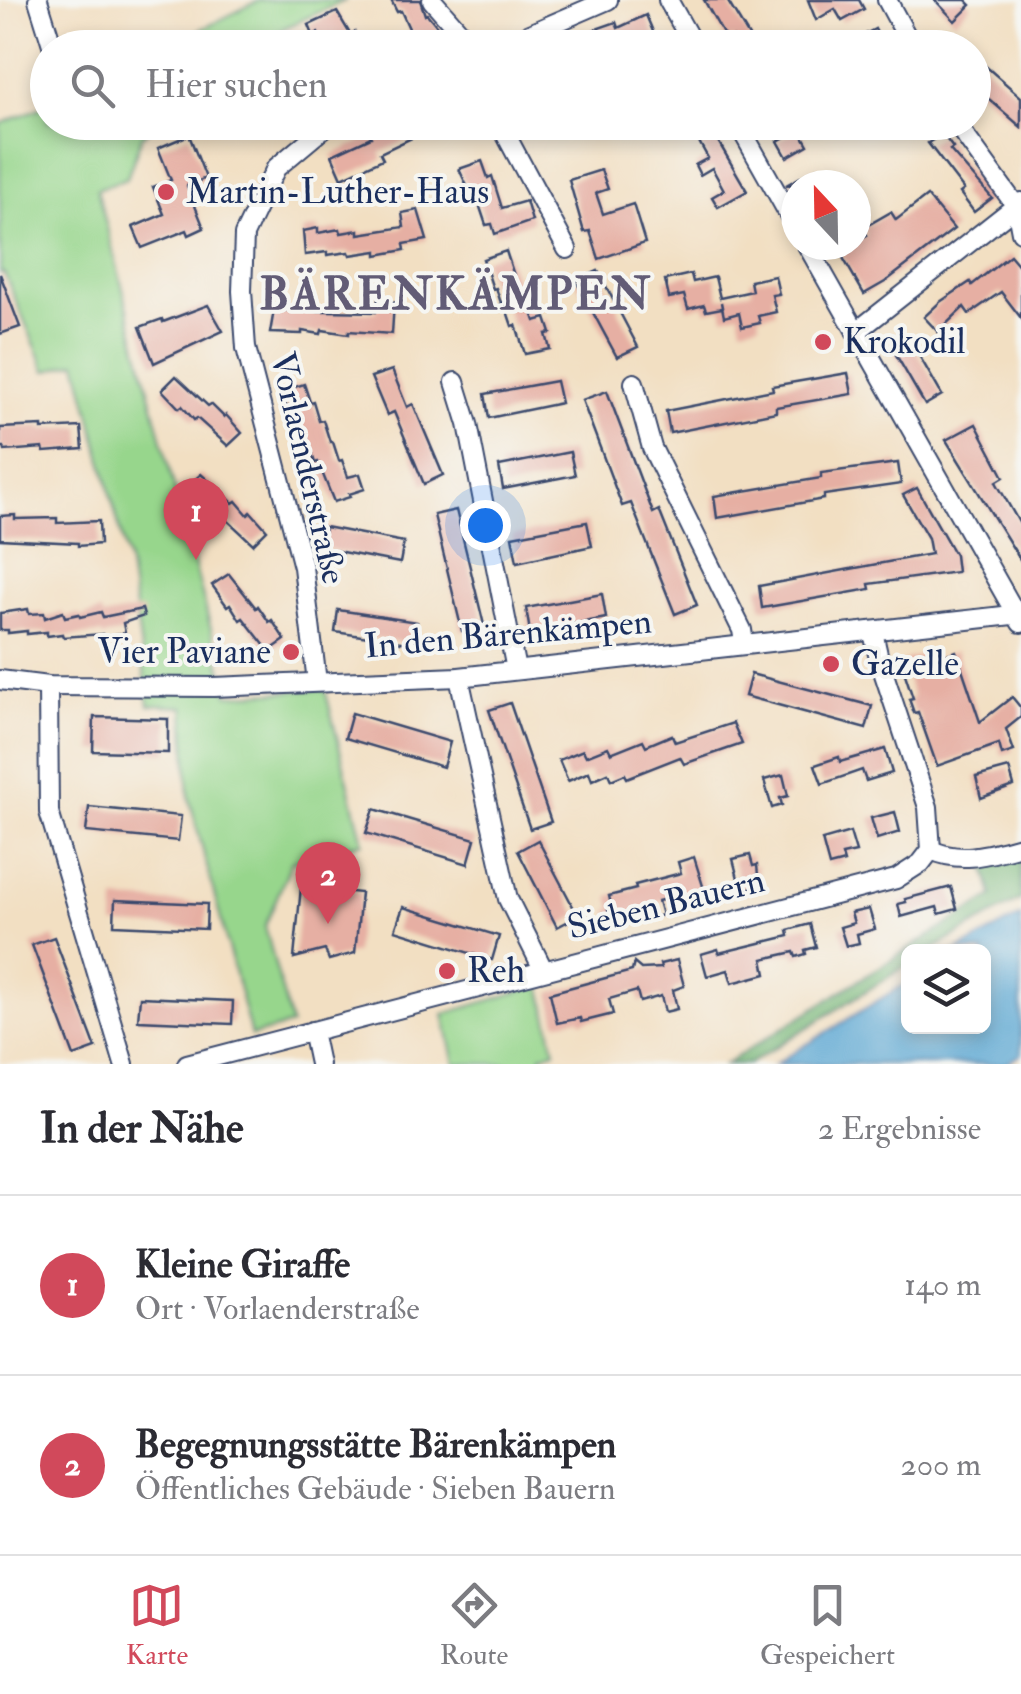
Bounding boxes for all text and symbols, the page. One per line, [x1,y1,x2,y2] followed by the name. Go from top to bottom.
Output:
[30,30,991,140] search box
[65,58,120,113] icon: search
[145,61,328,109] text: Hier suchen
[186,170,489,214] place label: Martin-Luther-Haus
[781,170,871,260] north arrow
[155,181,177,203] marker: Martin-Luther-Haus
[259,267,653,323] district label: BÄRENKÄMPEN
[843,320,966,364] place label: Krokodil
[812,331,834,353] marker: Krokodil
[260,348,356,588] street label: Vorlaenderstraße
[164,478,228,560] pin: 1
[460,500,511,551] your location
[363,600,653,668] street label: In den Bärenkämpen
[97,630,271,674] place label: Vier Paviane
[280,641,302,663] marker: Vier Paviane
[851,642,959,686] place label: Gazelle
[820,653,842,675] marker: Gazelle
[296,842,360,924] pin: 2
[563,858,769,950] street label: Sieben Bauern
[901,944,991,1034] map controls
[901,944,991,1034] button: layers
[467,949,525,993] place label: Reh
[436,960,458,982] marker: Reh
[40,1103,244,1155] text: In der Nähe
[818,1109,981,1149] text: 2 Ergebnisse
[135,1241,350,1289] text: Kleine Giraffe
[67,1265,78,1305] text: 1
[904,1265,981,1305] text: 140 m
[135,1289,420,1329] text: Ort · Vorlaenderstraße
[135,1421,616,1469] text: Begegnungsstätte Bärenkämpen
[64,1445,81,1485] text: 2
[900,1445,981,1485] text: 200 m
[135,1469,615,1509] text: Öffentliches Gebäude · Sieben Bauern
[126,1578,188,1673] tab: Karte
[440,1578,508,1673] tab: Route
[760,1578,895,1673] tab: Gespeichert

